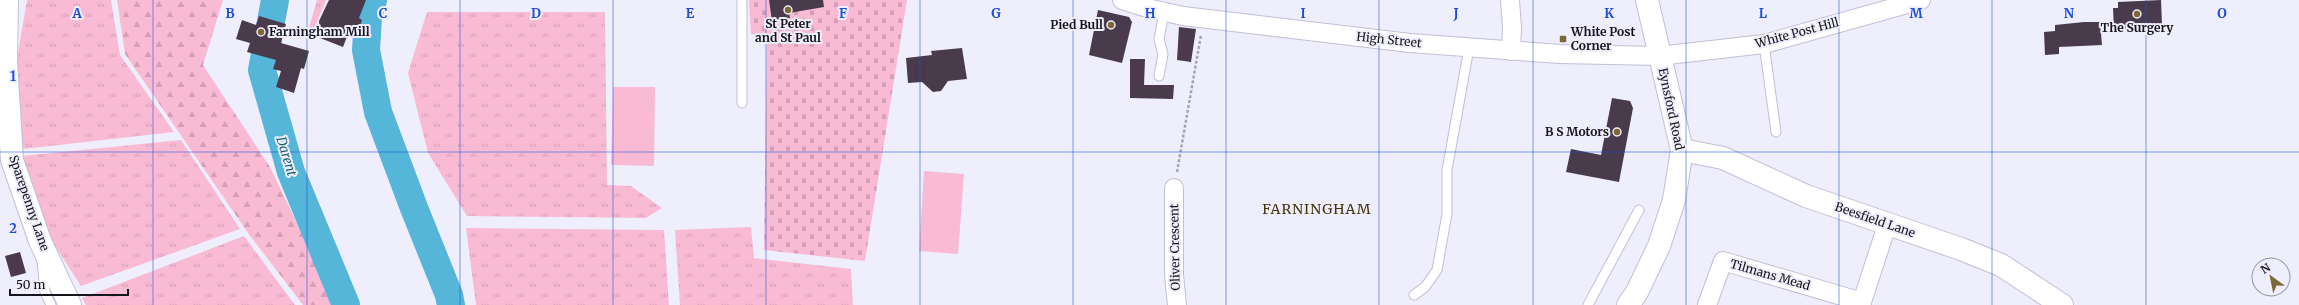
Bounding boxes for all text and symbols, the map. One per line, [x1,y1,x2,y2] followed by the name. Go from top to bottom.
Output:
[71,5,82,22] text: A
[225,5,235,22] text: B
[379,5,388,22] text: C
[531,5,541,22] text: D
[686,5,695,22] text: E
[783,5,793,15] marker: St Peter and St Paul
[839,5,847,22] text: F
[991,5,1001,22] text: G
[1145,5,1156,22] text: H
[1300,5,1306,22] text: I
[1452,5,1459,22] text: J
[1604,5,1614,22] text: K
[1759,5,1768,22] text: L
[1909,5,1923,22] text: M
[2064,5,2075,22] text: N
[2217,5,2227,22] text: O
[2132,9,2142,19] marker: The Surgery
[1752,14,1841,51] street label: White Post Hill
[755,16,821,45] place label: St Peter and St Paul
[1050,17,1103,32] place label: Pied Bull
[1106,20,1116,30] marker: Pied Bull
[2101,20,2174,35] place label: The Surgery
[269,24,370,39] place label: Farningham Mill
[1570,24,1635,53] place label: White Post Corner
[256,27,266,37] marker: Farningham Mill
[1356,29,1423,50] street label: High Street
[1558,34,1568,44] marker: White Post Corner
[1655,66,1688,151] street label: Eynsford Road
[10,68,16,85] text: 1
[1545,124,1609,139] place label: B S Motors
[1612,127,1622,137] marker: B S Motors
[272,133,301,178] water label: Darent
[6,153,53,253] street label: Sparepenny Lane
[1833,199,1917,240] street label: Beesfield Lane
[1262,200,1372,218] district label: FARNINGHAM
[1166,203,1183,291] street label: Oliver Crescent
[9,220,17,237] text: 2
[1728,256,1812,293] street label: Tilmans Mead
[2251,257,2291,297] north arrow
[2258,260,2273,277] text: N
[10,271,128,297] scale bar
[16,277,45,292] text: 50 m

